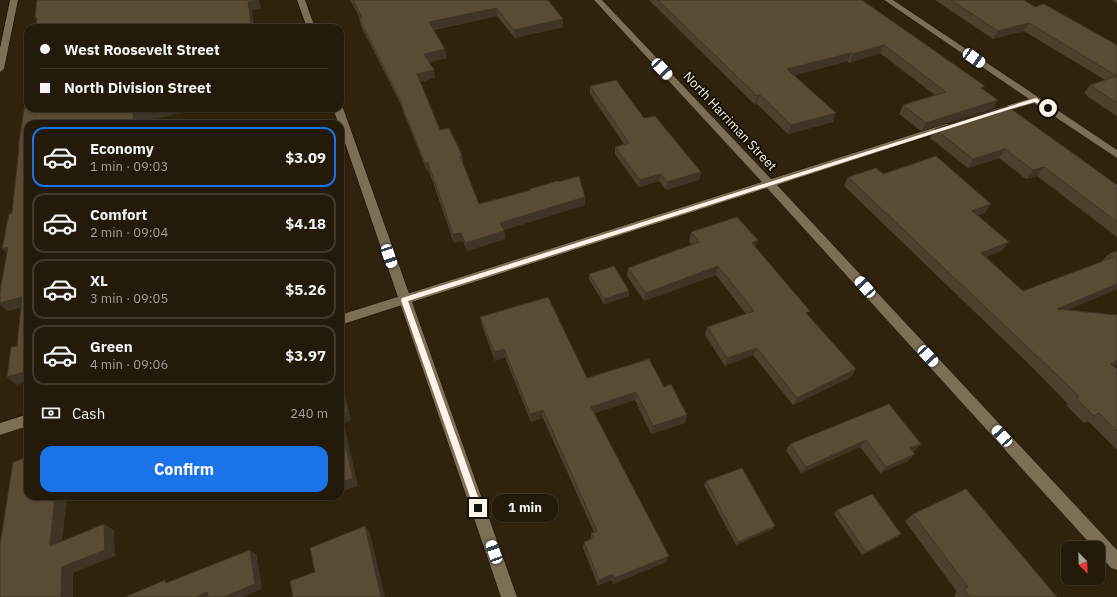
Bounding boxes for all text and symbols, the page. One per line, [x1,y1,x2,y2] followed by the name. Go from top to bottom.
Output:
[64,40,220,59] text: West Roosevelt Street
[961,46,987,70] car
[649,56,675,82] car
[680,68,780,174] street label: North Harriman Street
[64,78,211,97] text: North Division Street
[1039,99,1057,117] route start
[42,139,78,175] icon: car
[90,139,154,158] text: Economy
[285,148,326,167] text: $3.09
[90,158,168,175] text: 1 min · 09:03
[42,205,78,241] icon: car
[90,205,147,224] text: Comfort
[285,214,326,233] text: $4.18
[90,224,168,241] text: 2 min · 09:04
[379,243,399,269] car
[42,271,78,307] icon: car
[90,271,108,290] text: XL
[853,274,877,300] car
[285,280,326,299] text: $5.26
[90,290,168,307] text: 3 min · 09:05
[42,337,78,373] icon: car
[90,337,133,356] text: Green
[915,343,941,369] car
[285,346,326,365] text: $3.97
[90,356,168,373] text: 4 min · 09:06
[40,402,62,424] icon: cash
[72,404,105,423] text: Cash
[290,405,328,422] text: 240 m
[990,423,1014,449] car
[40,446,328,492] button: Confirm
[492,494,558,522] callout: 1 min
[469,499,487,517] route end
[508,499,542,516] text: 1 min
[484,539,504,565] car
[1061,541,1105,585] north arrow
[1061,541,1105,585] map controls

